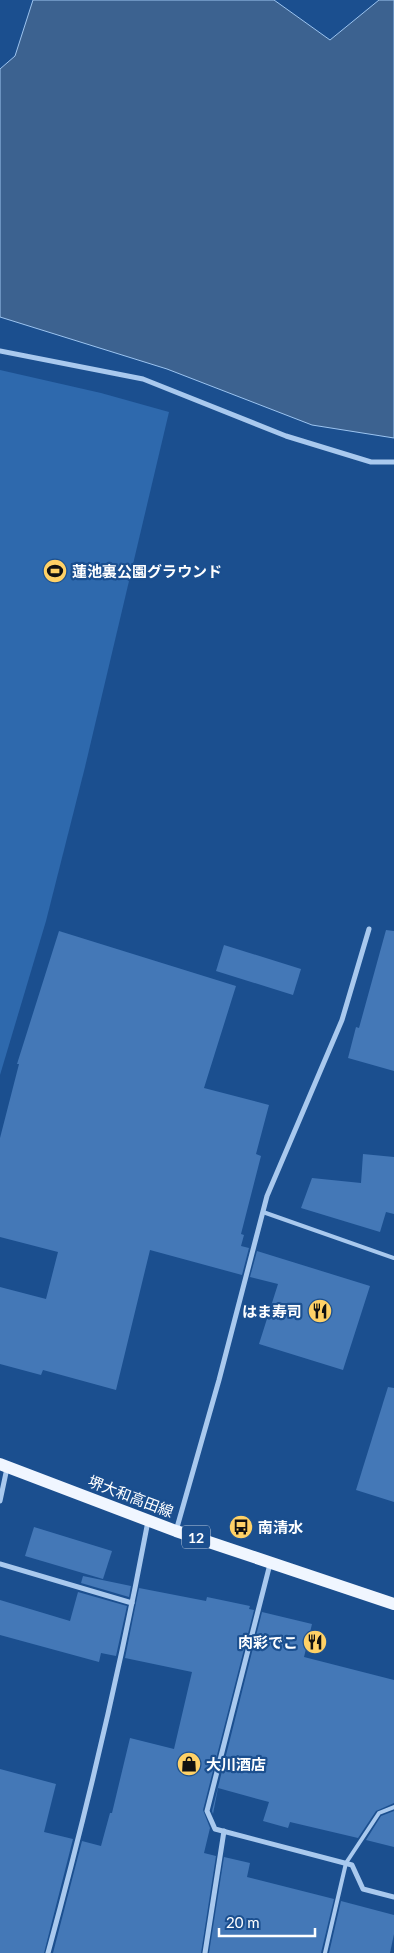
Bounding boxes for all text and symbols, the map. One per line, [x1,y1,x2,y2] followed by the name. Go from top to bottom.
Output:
[42,558,68,584] sports icon: 蓮池裏公園グラウンド
[72,562,222,580] place label: 蓮池裏公園グラウンド
[307,1298,333,1324] restaurant icon: はま寿司
[242,1302,302,1320] place label: はま寿司
[86,1471,176,1521] street label: 堺大和高田線
[228,1514,254,1540] bus stop icon: 南清水
[258,1518,303,1536] place label: 南清水
[182,1525,210,1548] road number: 12
[302,1629,328,1655] restaurant icon: 肉彩でこ
[238,1633,298,1651] place label: 肉彩でこ
[176,1751,202,1777] shop icon: 大川酒店
[206,1755,266,1773] place label: 大川酒店
[219,1906,315,1938] scale bar
[226,1913,260,1931] text: 20 m

